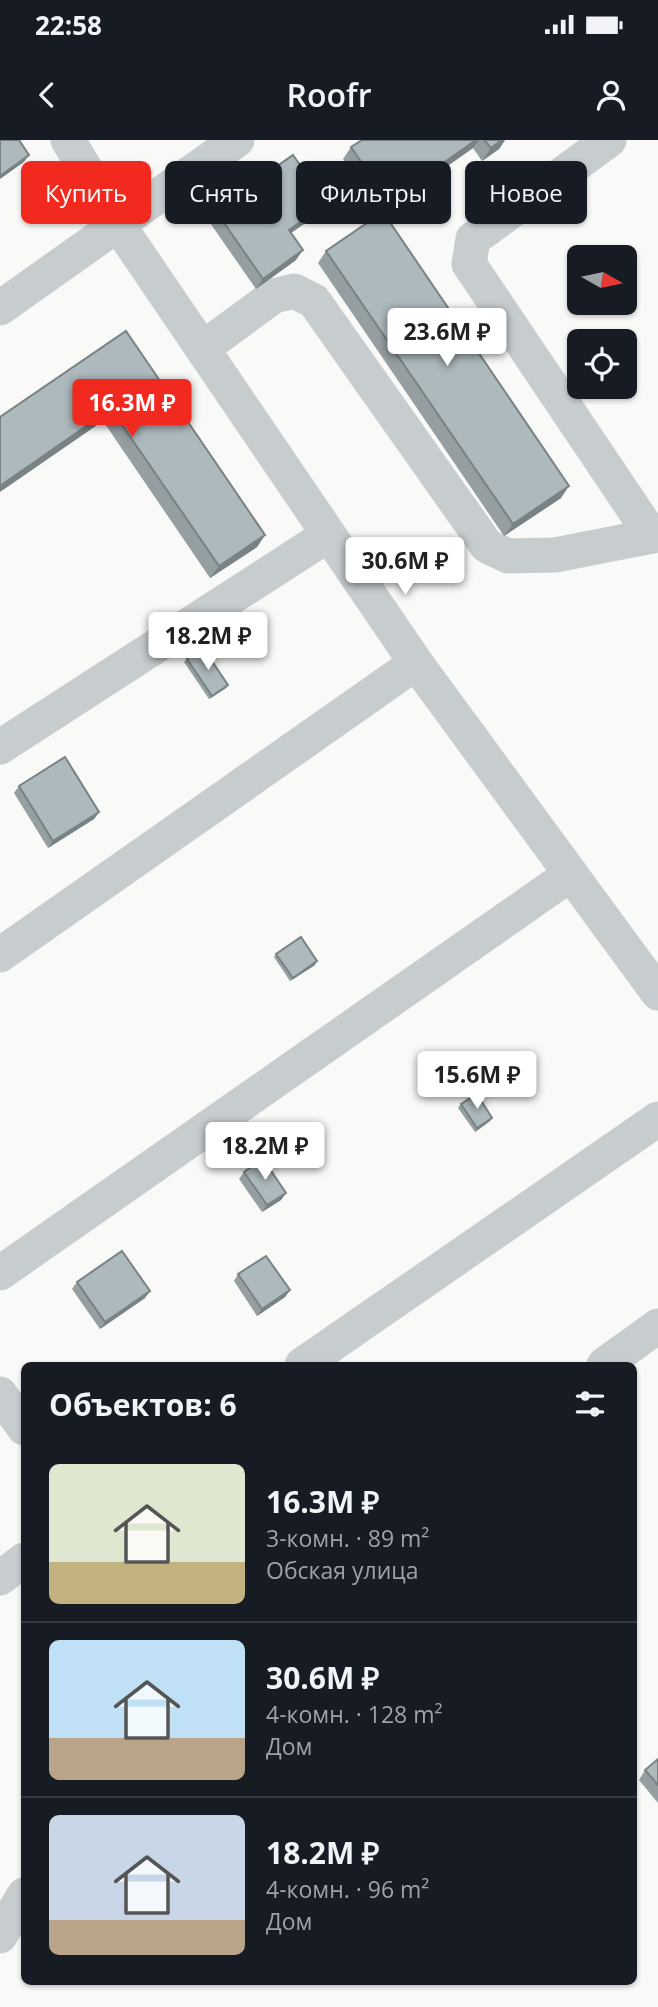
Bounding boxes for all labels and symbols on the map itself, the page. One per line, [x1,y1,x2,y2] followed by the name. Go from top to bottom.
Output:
[567,245,637,315] north arrow
[382,308,512,368] pin: 23.6M ₽
[67,380,197,439] pin: 16.3M ₽
[340,538,470,597] pin: 30.6M ₽
[143,612,273,672] pin: 18.2M ₽
[412,1052,542,1111] pin: 15.6M ₽
[200,1122,330,1182] pin: 18.2M ₽

